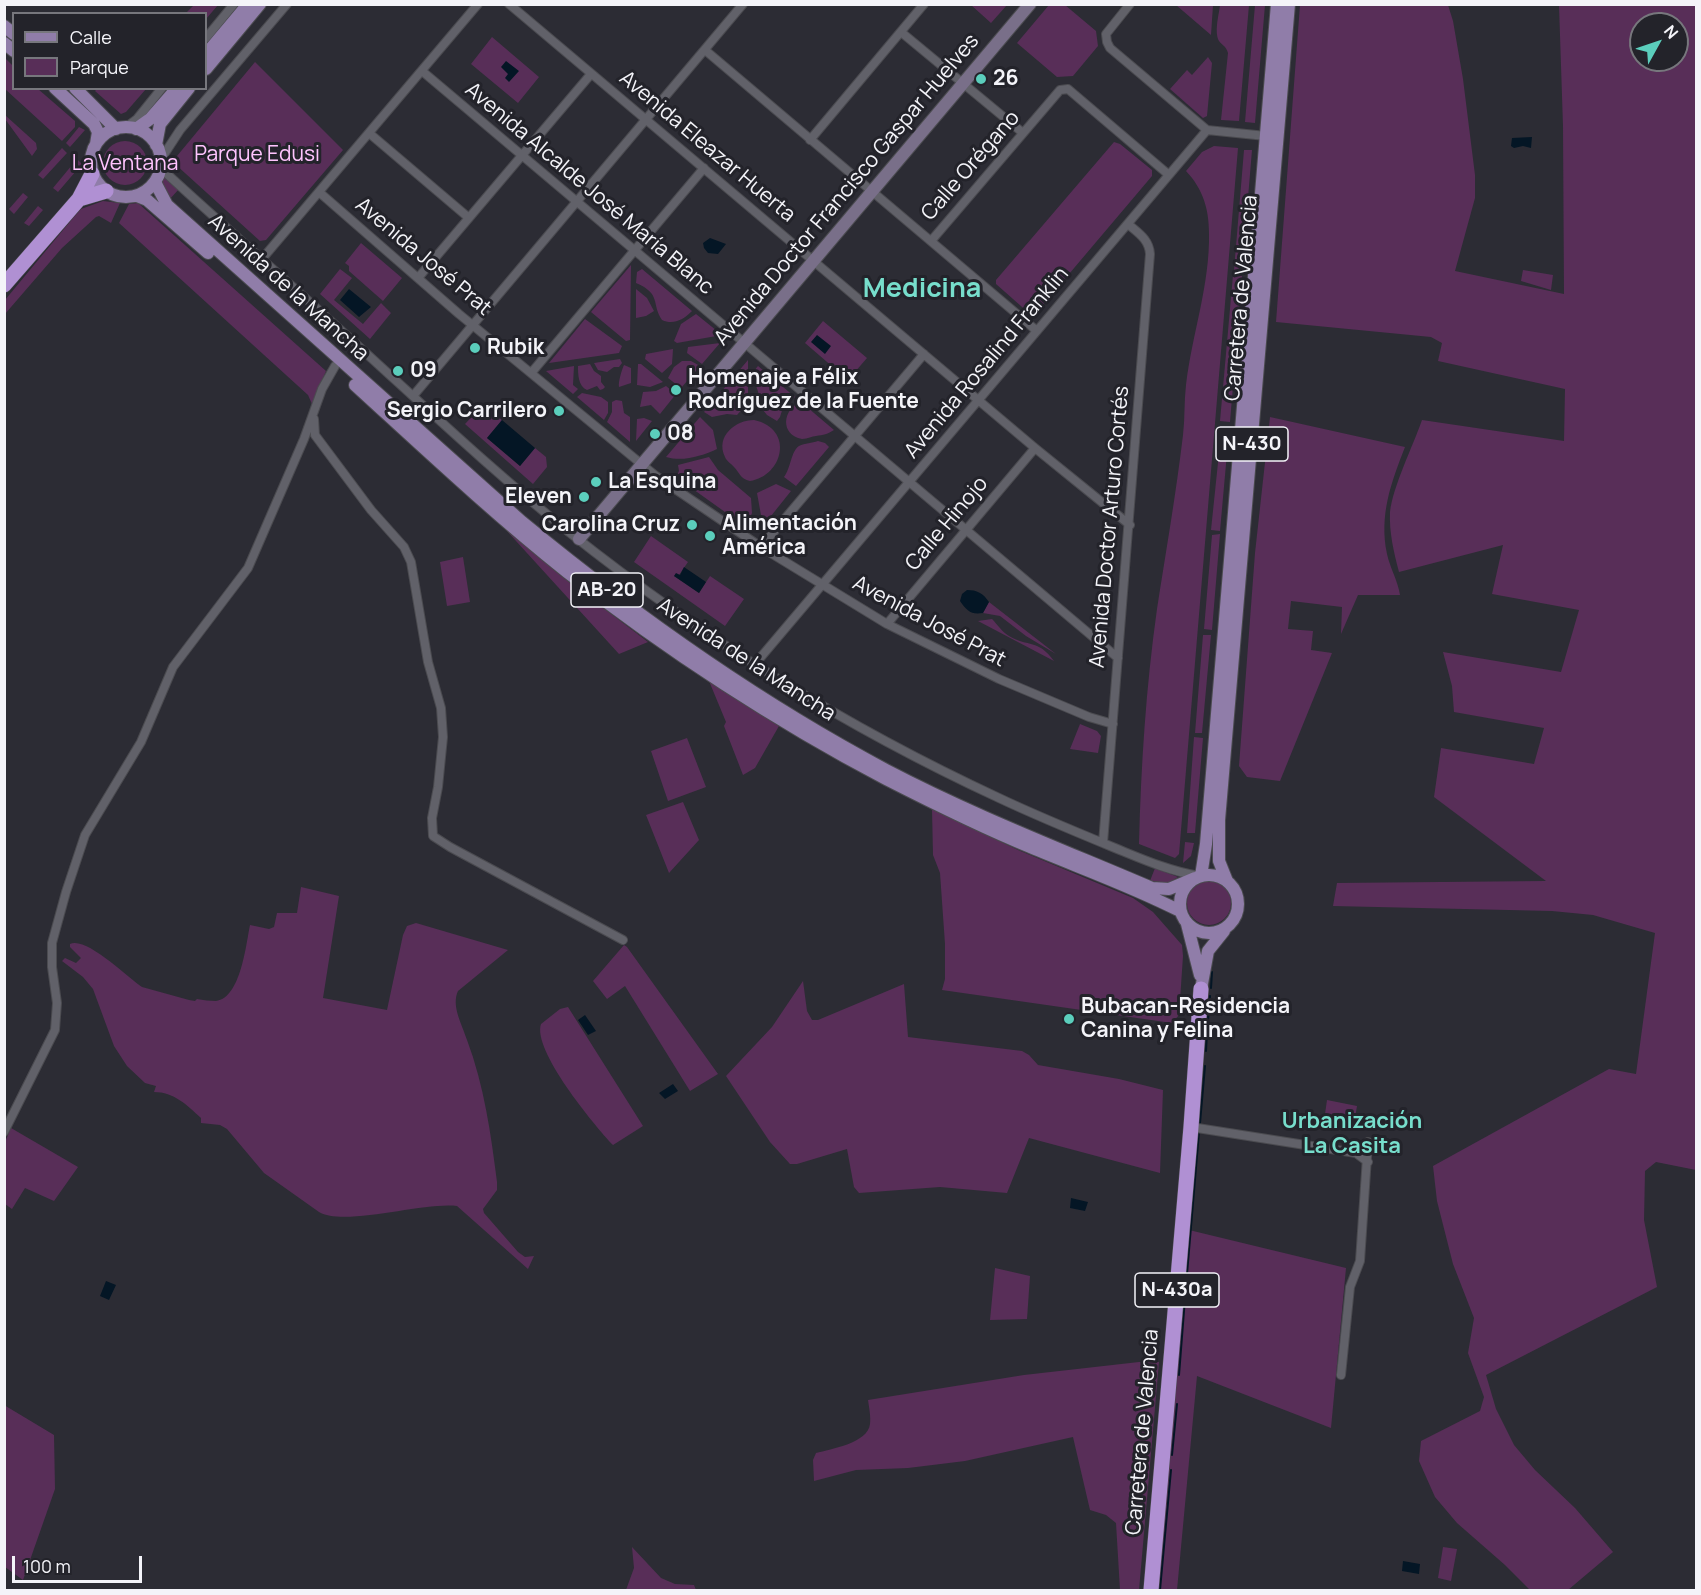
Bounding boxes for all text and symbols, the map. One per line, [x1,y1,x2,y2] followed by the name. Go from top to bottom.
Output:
[12,12,207,90] legend
[1629,12,1689,72] north arrow
[1659,20,1683,43] text: N
[70,25,112,49] text: Calle
[709,29,985,351] street label: Avenida Doctor Francisco Gaspar Huelves
[70,55,129,79] text: Parque
[614,66,800,228] street label: Avenida Eleazar Huerta
[993,66,1019,92] place label: 26
[974,72,988,86] marker: 26
[460,78,718,300] street label: Avenida Alcalde José María Blanc
[917,106,1025,226] street label: Calle Orégano
[194,142,320,168] park label: Parque Edusi
[72,151,178,177] park label: La Ventana
[350,193,496,321] street label: Avenida José Prat
[1220,194,1264,402] street label: Carretera de Valencia
[202,209,374,367] street label: Avenida de la Mancha
[900,262,1074,464] street label: Avenida Rosalind Franklin
[863,273,981,305] district label: Medicina
[487,335,544,361] place label: Rubik
[468,341,482,355] marker: Rubik
[410,358,437,384] place label: 09
[391,364,405,378] marker: 09
[688,365,919,415] place label: Homenaje a Félix Rodríguez de la Fuente
[669,383,683,397] marker: Homenaje a Félix Rodríguez de la Fuente
[1085,385,1135,669] street label: Avenida Doctor Arturo Cortés
[387,398,547,424] place label: Sergio Carrilero
[552,404,566,418] marker: Sergio Carrilero
[667,421,694,447] place label: 08
[648,427,662,441] marker: 08
[1216,427,1288,461] road number: N-430
[608,469,716,495] place label: La Esquina
[900,472,994,576] street label: Calle Hinojo
[589,475,603,489] marker: La Esquina
[505,484,572,510] place label: Eleven
[577,490,591,504] marker: Eleven
[722,511,857,561] place label: Alimentación América
[542,512,680,538] place label: Carolina Cruz
[685,518,699,532] marker: Carolina Cruz
[703,529,717,543] marker: Alimentación América
[848,571,1010,673] street label: Avenida José Prat
[571,573,643,607] road number: AB-20
[652,593,840,727] street label: Avenida de la Mancha
[1081,994,1290,1044] place label: Bubacan-Residencia Canina y Felina
[1062,1012,1076,1026] marker: Bubacan-Residencia Canina y Felina
[1282,1109,1422,1160] district label: Urbanización La Casita
[1135,1273,1219,1307] road number: N-430a
[1121,1328,1165,1536] street label: Carretera de Valencia
[15,1544,146,1582] scale bar
[23,1554,71,1578] text: 100 m

